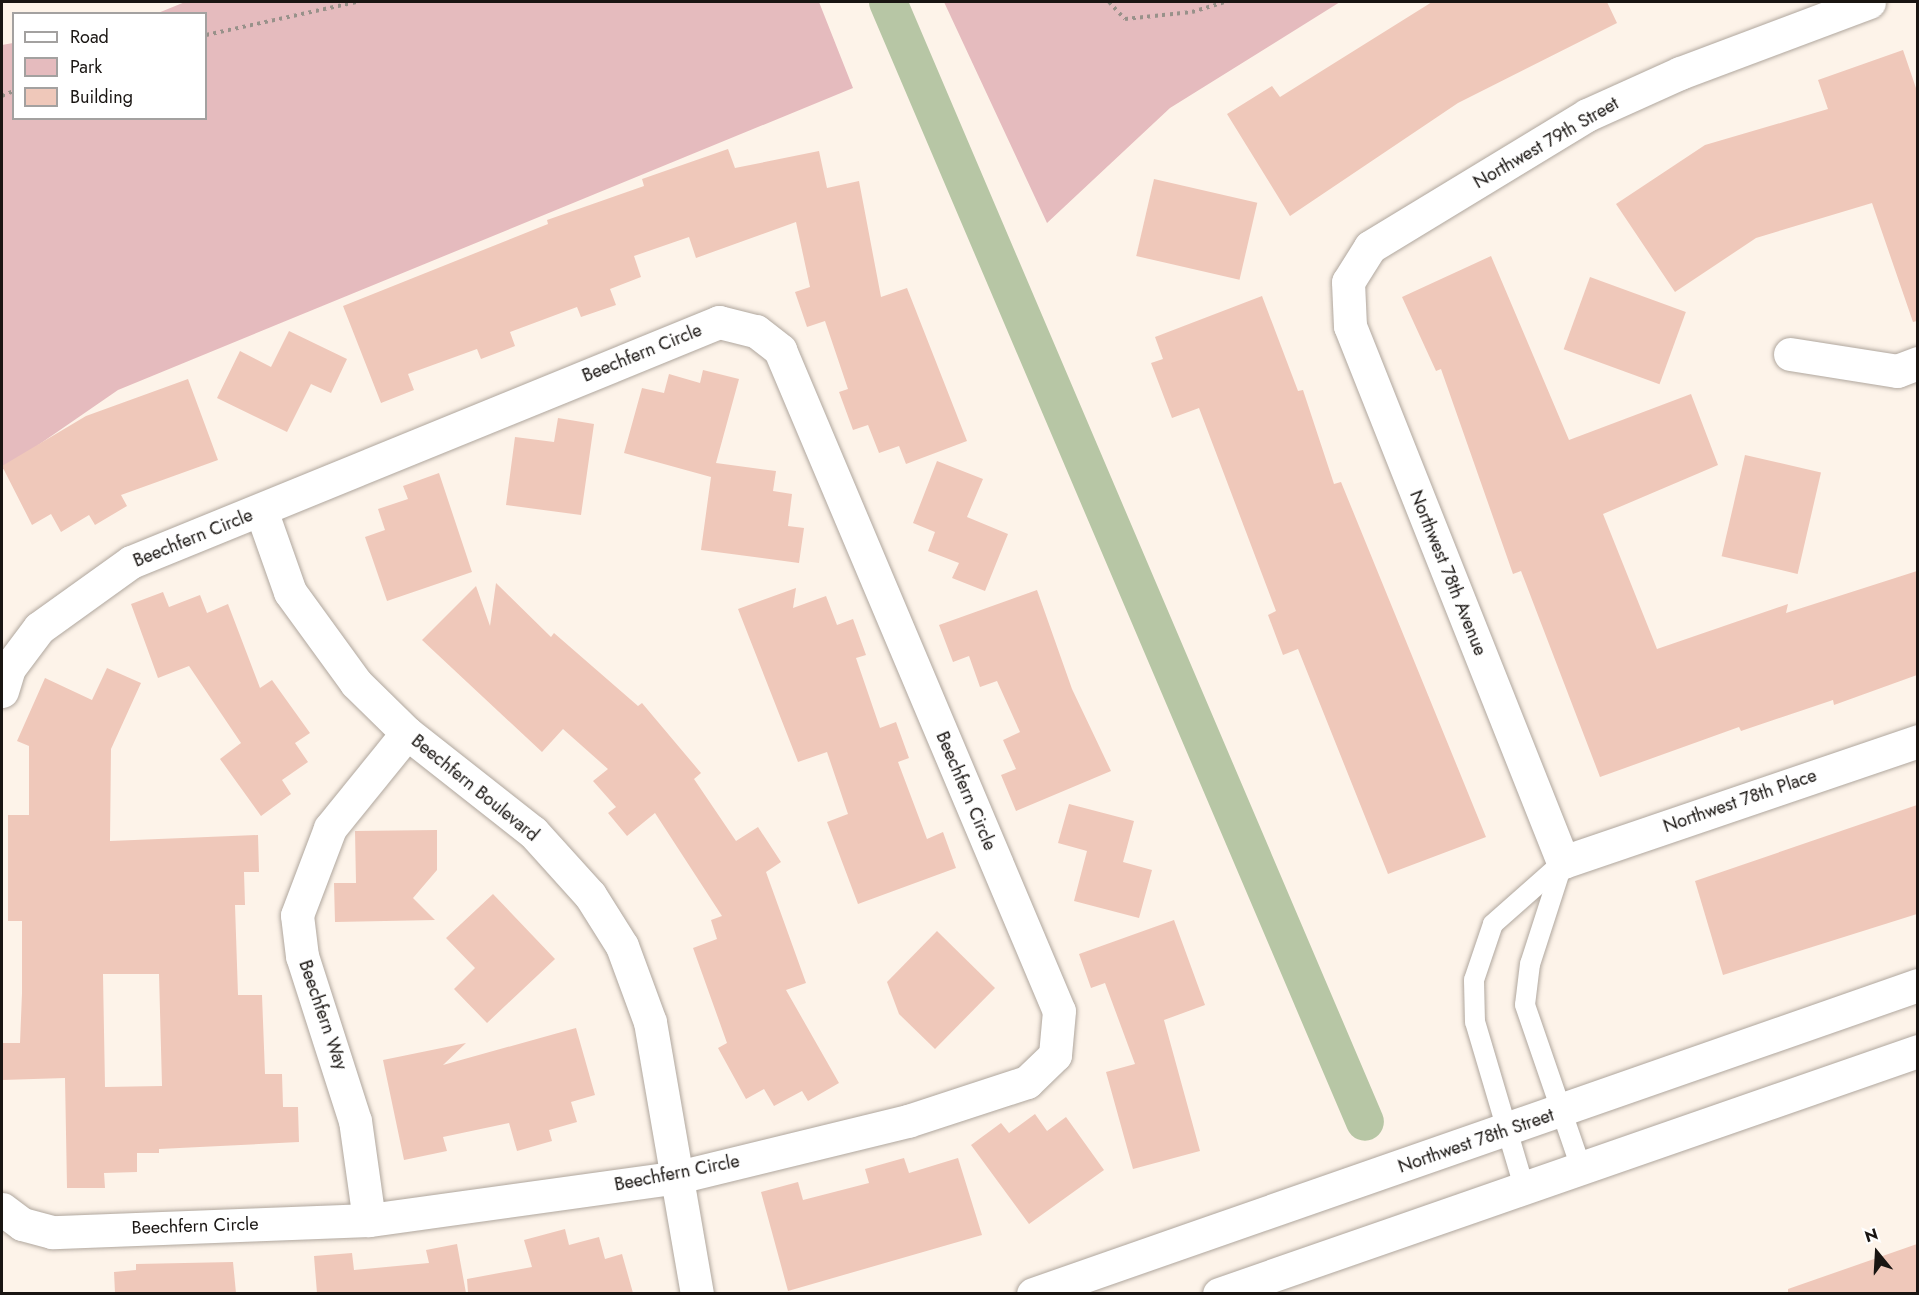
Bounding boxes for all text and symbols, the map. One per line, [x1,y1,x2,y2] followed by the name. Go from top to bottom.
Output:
[12,12,207,120] legend
[70,24,109,50] text: Road
[70,54,102,80] text: Park
[70,84,133,110] text: Building
[1470,93,1622,193] street label: Northwest 79th Street
[579,319,705,387] street label: Beechfern Circle
[1405,487,1491,659] street label: Northwest 78th Avenue
[130,504,256,572] street label: Beechfern Circle
[931,728,1001,854] street label: Beechfern Circle
[407,730,543,846] street label: Beechfern Boulevard
[1660,765,1820,837] street label: Northwest 78th Place
[294,957,352,1073] street label: Beechfern Way
[1395,1104,1557,1178] street label: Northwest 78th Street
[613,1150,741,1196] street label: Beechfern Circle
[131,1213,259,1239] street label: Beechfern Circle
[1847,1223,1907,1283] north arrow
[1862,1223,1881,1248] text: N

